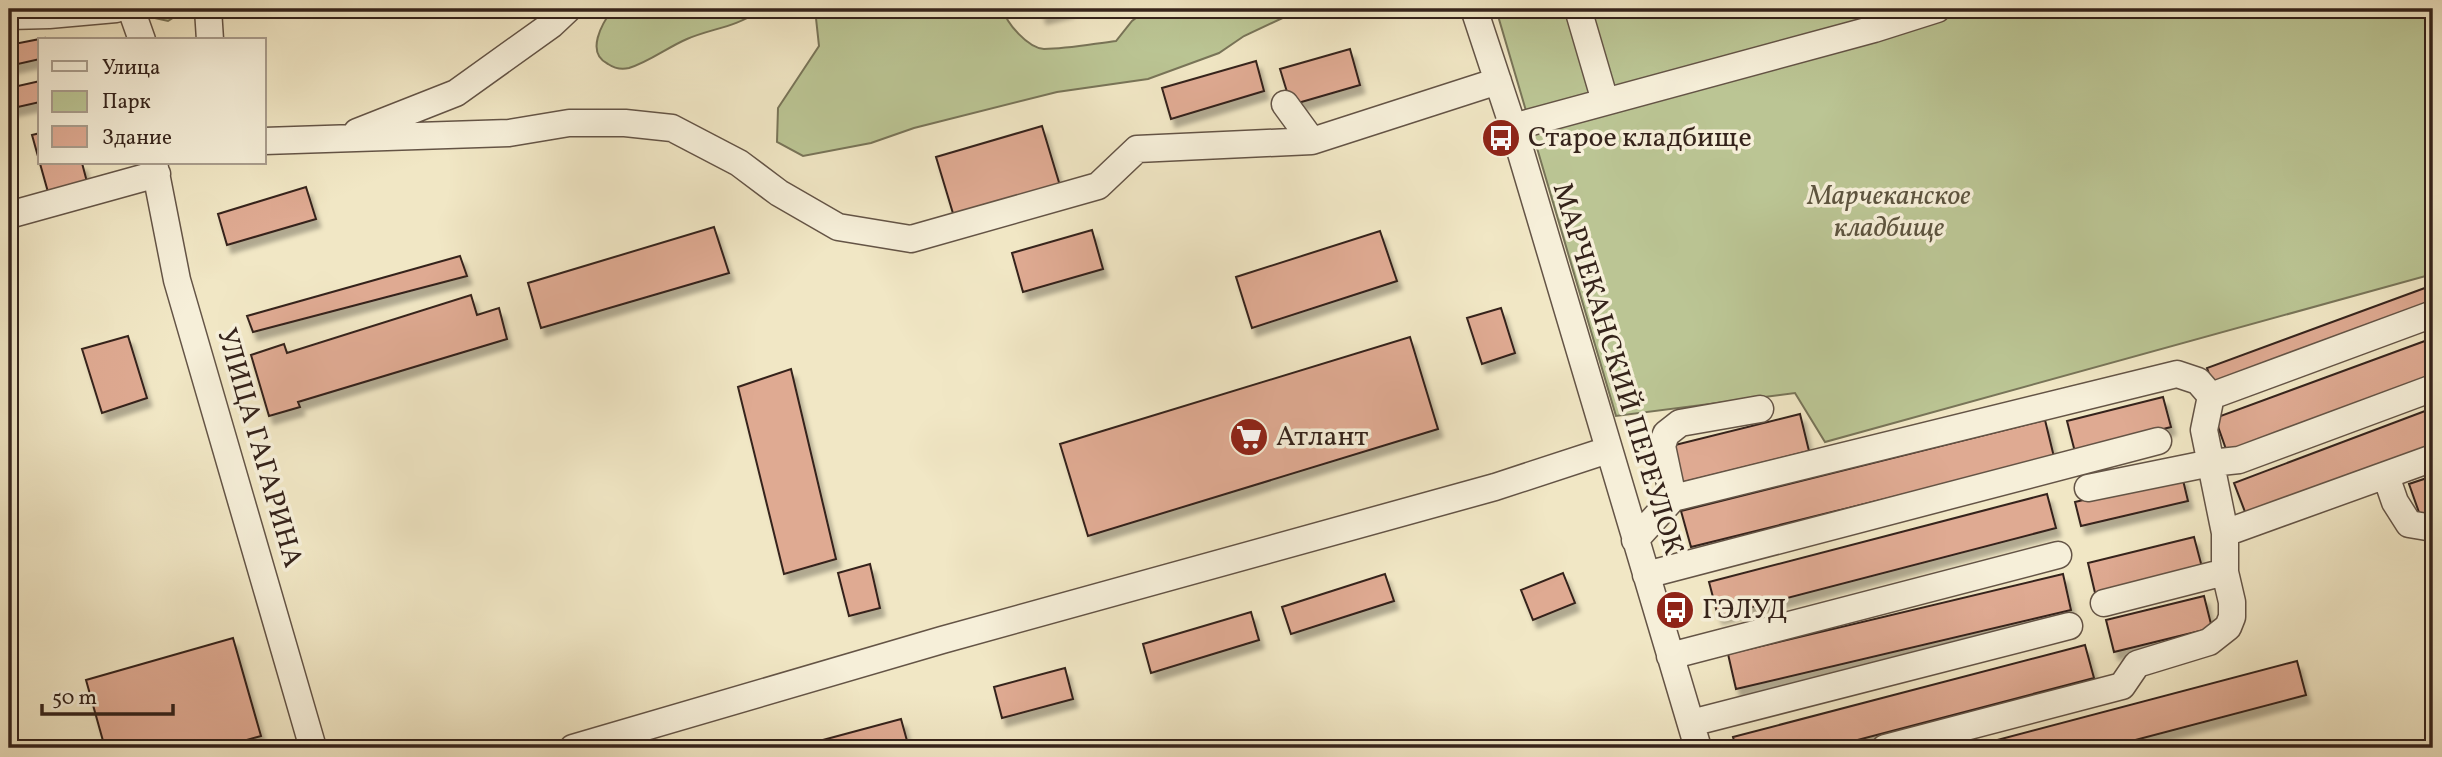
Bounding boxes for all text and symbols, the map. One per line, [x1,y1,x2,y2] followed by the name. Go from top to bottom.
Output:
[38,38,266,164] legend
[102,54,160,83] text: Улица
[102,88,151,117] text: Парк
[1480,117,1522,159] bus stop icon: Старое кладбище
[1528,119,1752,158] place label: Старое кладбище
[102,124,172,153] text: Здание
[1807,177,1970,248] park label: Марчеканское кладбище
[1542,178,1692,560] street label: МАРЧЕКАНСКИЙ ПЕРЕУЛОК
[206,324,312,573] street label: УЛИЦА ГАГАРИНА
[1228,416,1270,458] supermarket icon: Атлант
[1276,418,1368,457] place label: Атлант
[1654,589,1696,631] bus stop icon: ГЭЛУД
[1702,591,1788,630] place label: ГЭЛУД
[42,673,173,717] scale bar
[52,684,97,713] text: 50 m

